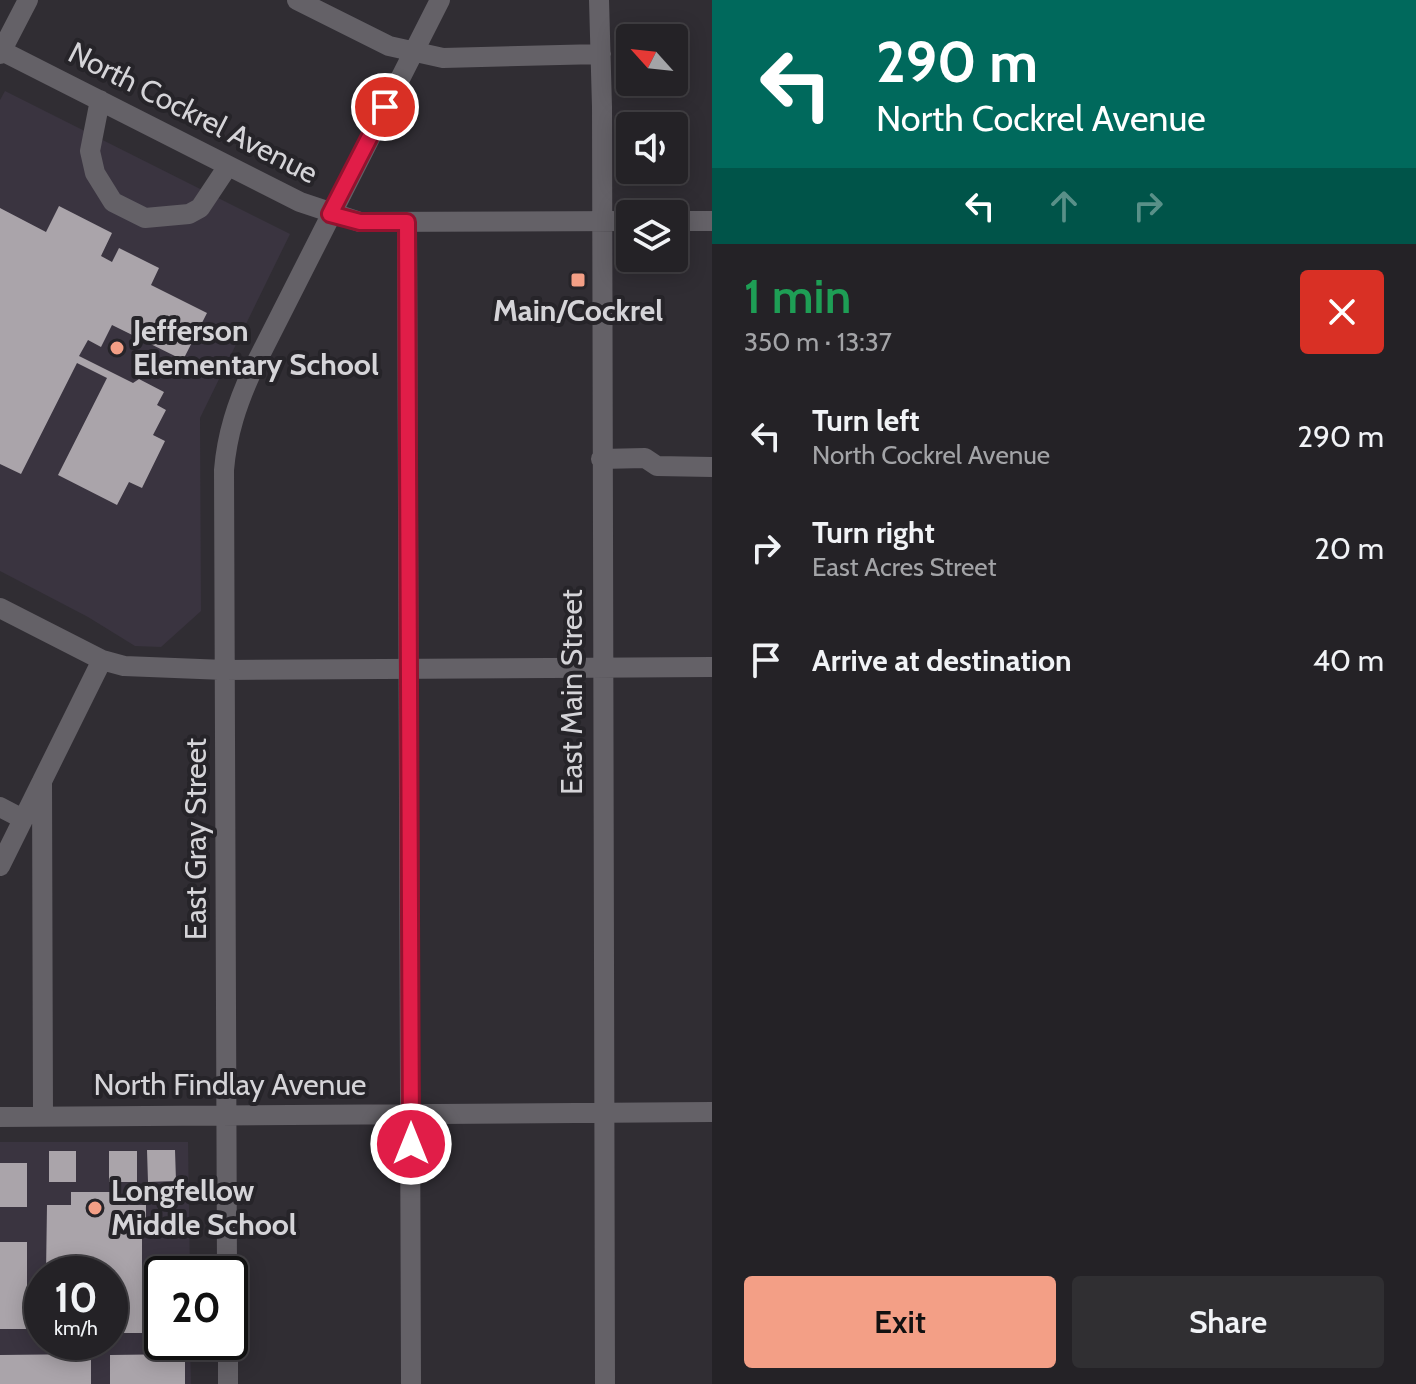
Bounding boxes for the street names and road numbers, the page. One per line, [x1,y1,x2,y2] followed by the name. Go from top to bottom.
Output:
[62,34,324,191] street label: North Cockrel Avenue
[553,589,590,795] street label: East Main Street
[177,738,214,940] street label: East Gray Street
[94,1066,366,1103] street label: North Findlay Avenue

